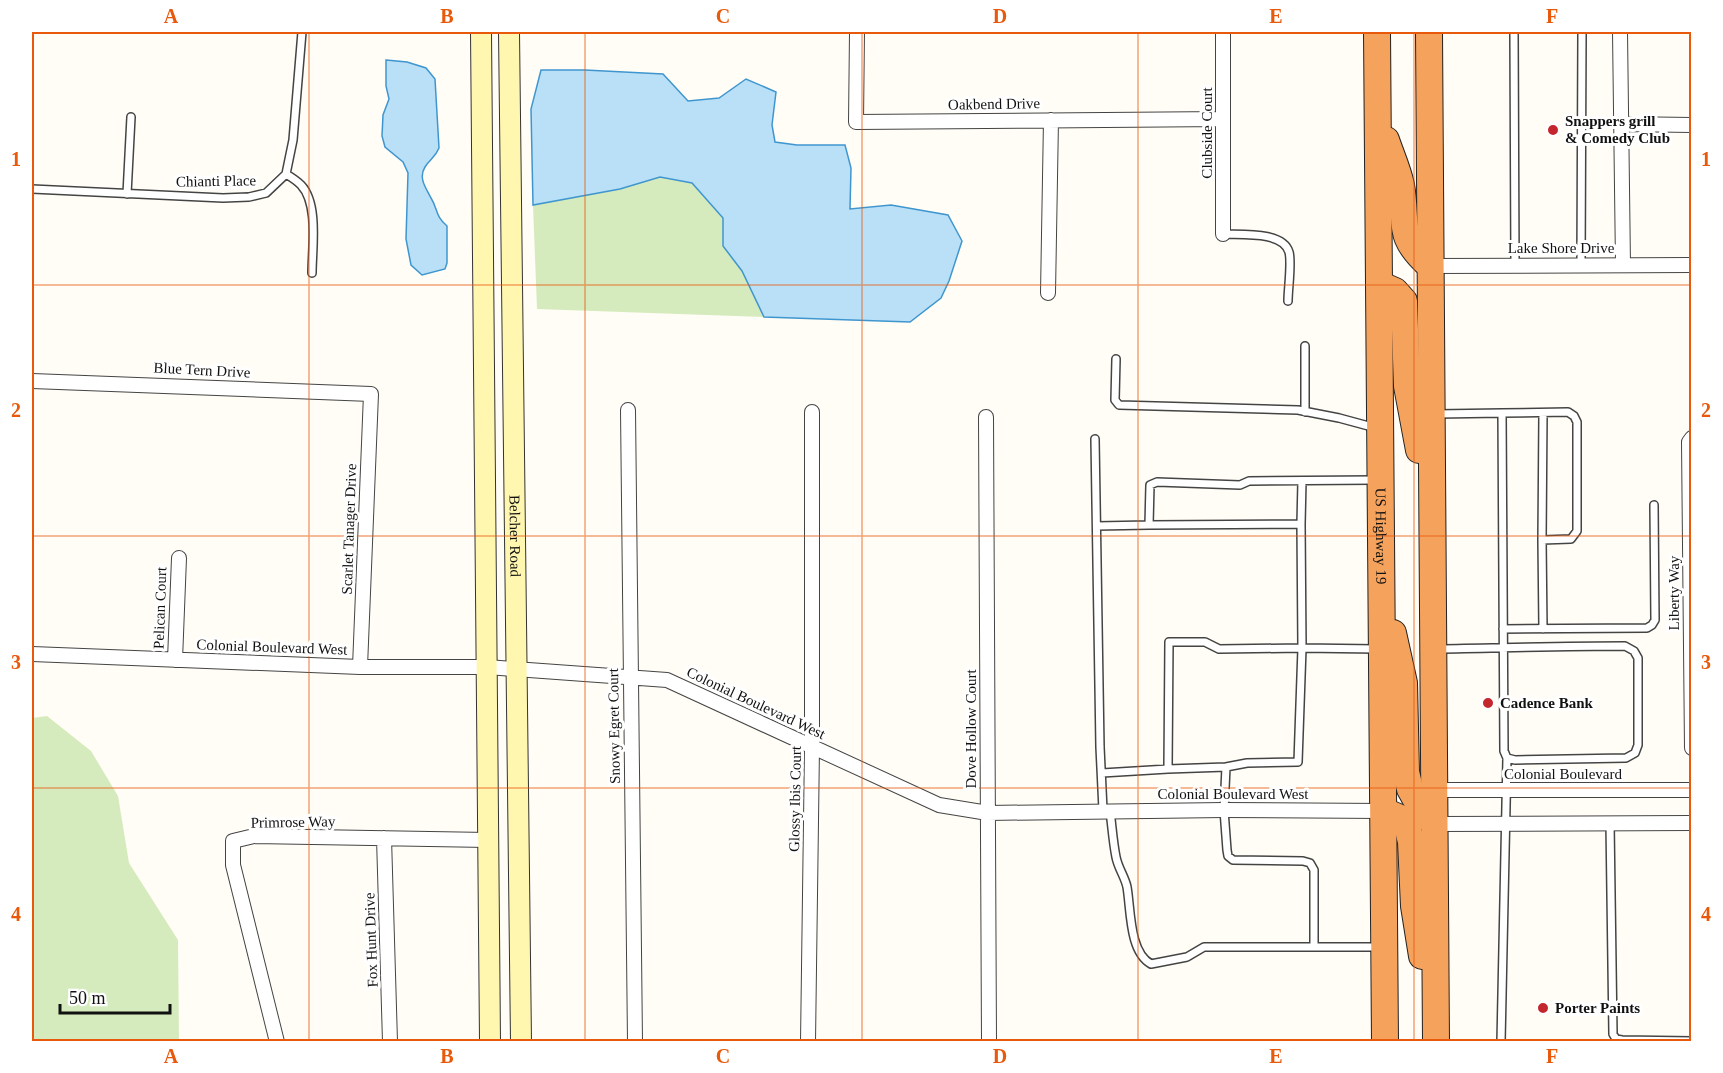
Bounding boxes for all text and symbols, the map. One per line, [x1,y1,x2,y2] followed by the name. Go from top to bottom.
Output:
[164,5,179,27] text: A
[440,5,454,27] text: B
[716,5,730,27] text: C
[993,5,1007,27] text: D
[1269,5,1283,27] text: E
[1546,5,1558,27] text: F
[1199,87,1215,179] street label: Clubside Court
[948,95,1040,113] street label: Oakbend Drive
[1565,113,1670,146] place label: Snappers grill & Comedy Club
[1546,123,1560,137] marker: Snappers grill & Comedy Club
[11,148,21,170] text: 1
[1701,148,1711,170] text: 1
[176,172,257,190] street label: Chianti Place
[1508,240,1615,256] street label: Lake Shore Drive
[153,359,251,381] street label: Blue Tern Drive
[11,399,21,421] text: 2
[1701,399,1711,421] text: 2
[339,463,359,595] street label: Scarlet Tanager Drive
[1373,488,1389,584] street label: US Highway 19
[507,495,523,578] street label: Belcher Road
[1666,555,1682,630] street label: Liberty Way
[151,566,169,649] street label: Pelican Court
[196,636,349,658] street label: Colonial Boulevard West
[11,651,21,673] text: 3
[1701,651,1711,673] text: 3
[684,664,829,743] street label: Colonial Boulevard West
[605,667,623,784] street label: Snowy Egret Court
[963,669,979,789] street label: Dove Hollow Court
[1500,695,1594,711] place label: Cadence Bank
[1481,696,1495,710] marker: Cadence Bank
[786,745,804,852] street label: Glossy Ibis Court
[1504,766,1622,782] street label: Colonial Boulevard
[1158,786,1309,802] street label: Colonial Boulevard West
[250,813,336,831] street label: Primrose Way
[361,892,381,988] street label: Fox Hunt Drive
[11,903,21,925] text: 4
[1701,903,1711,925] text: 4
[60,977,170,1015] scale bar
[69,988,106,1008] text: 50 m
[1555,1000,1640,1016] place label: Porter Paints
[1536,1001,1550,1015] marker: Porter Paints
[164,1045,179,1067] text: A
[440,1045,454,1067] text: B
[716,1045,730,1067] text: C
[993,1045,1007,1067] text: D
[1269,1045,1283,1067] text: E
[1546,1045,1558,1067] text: F

